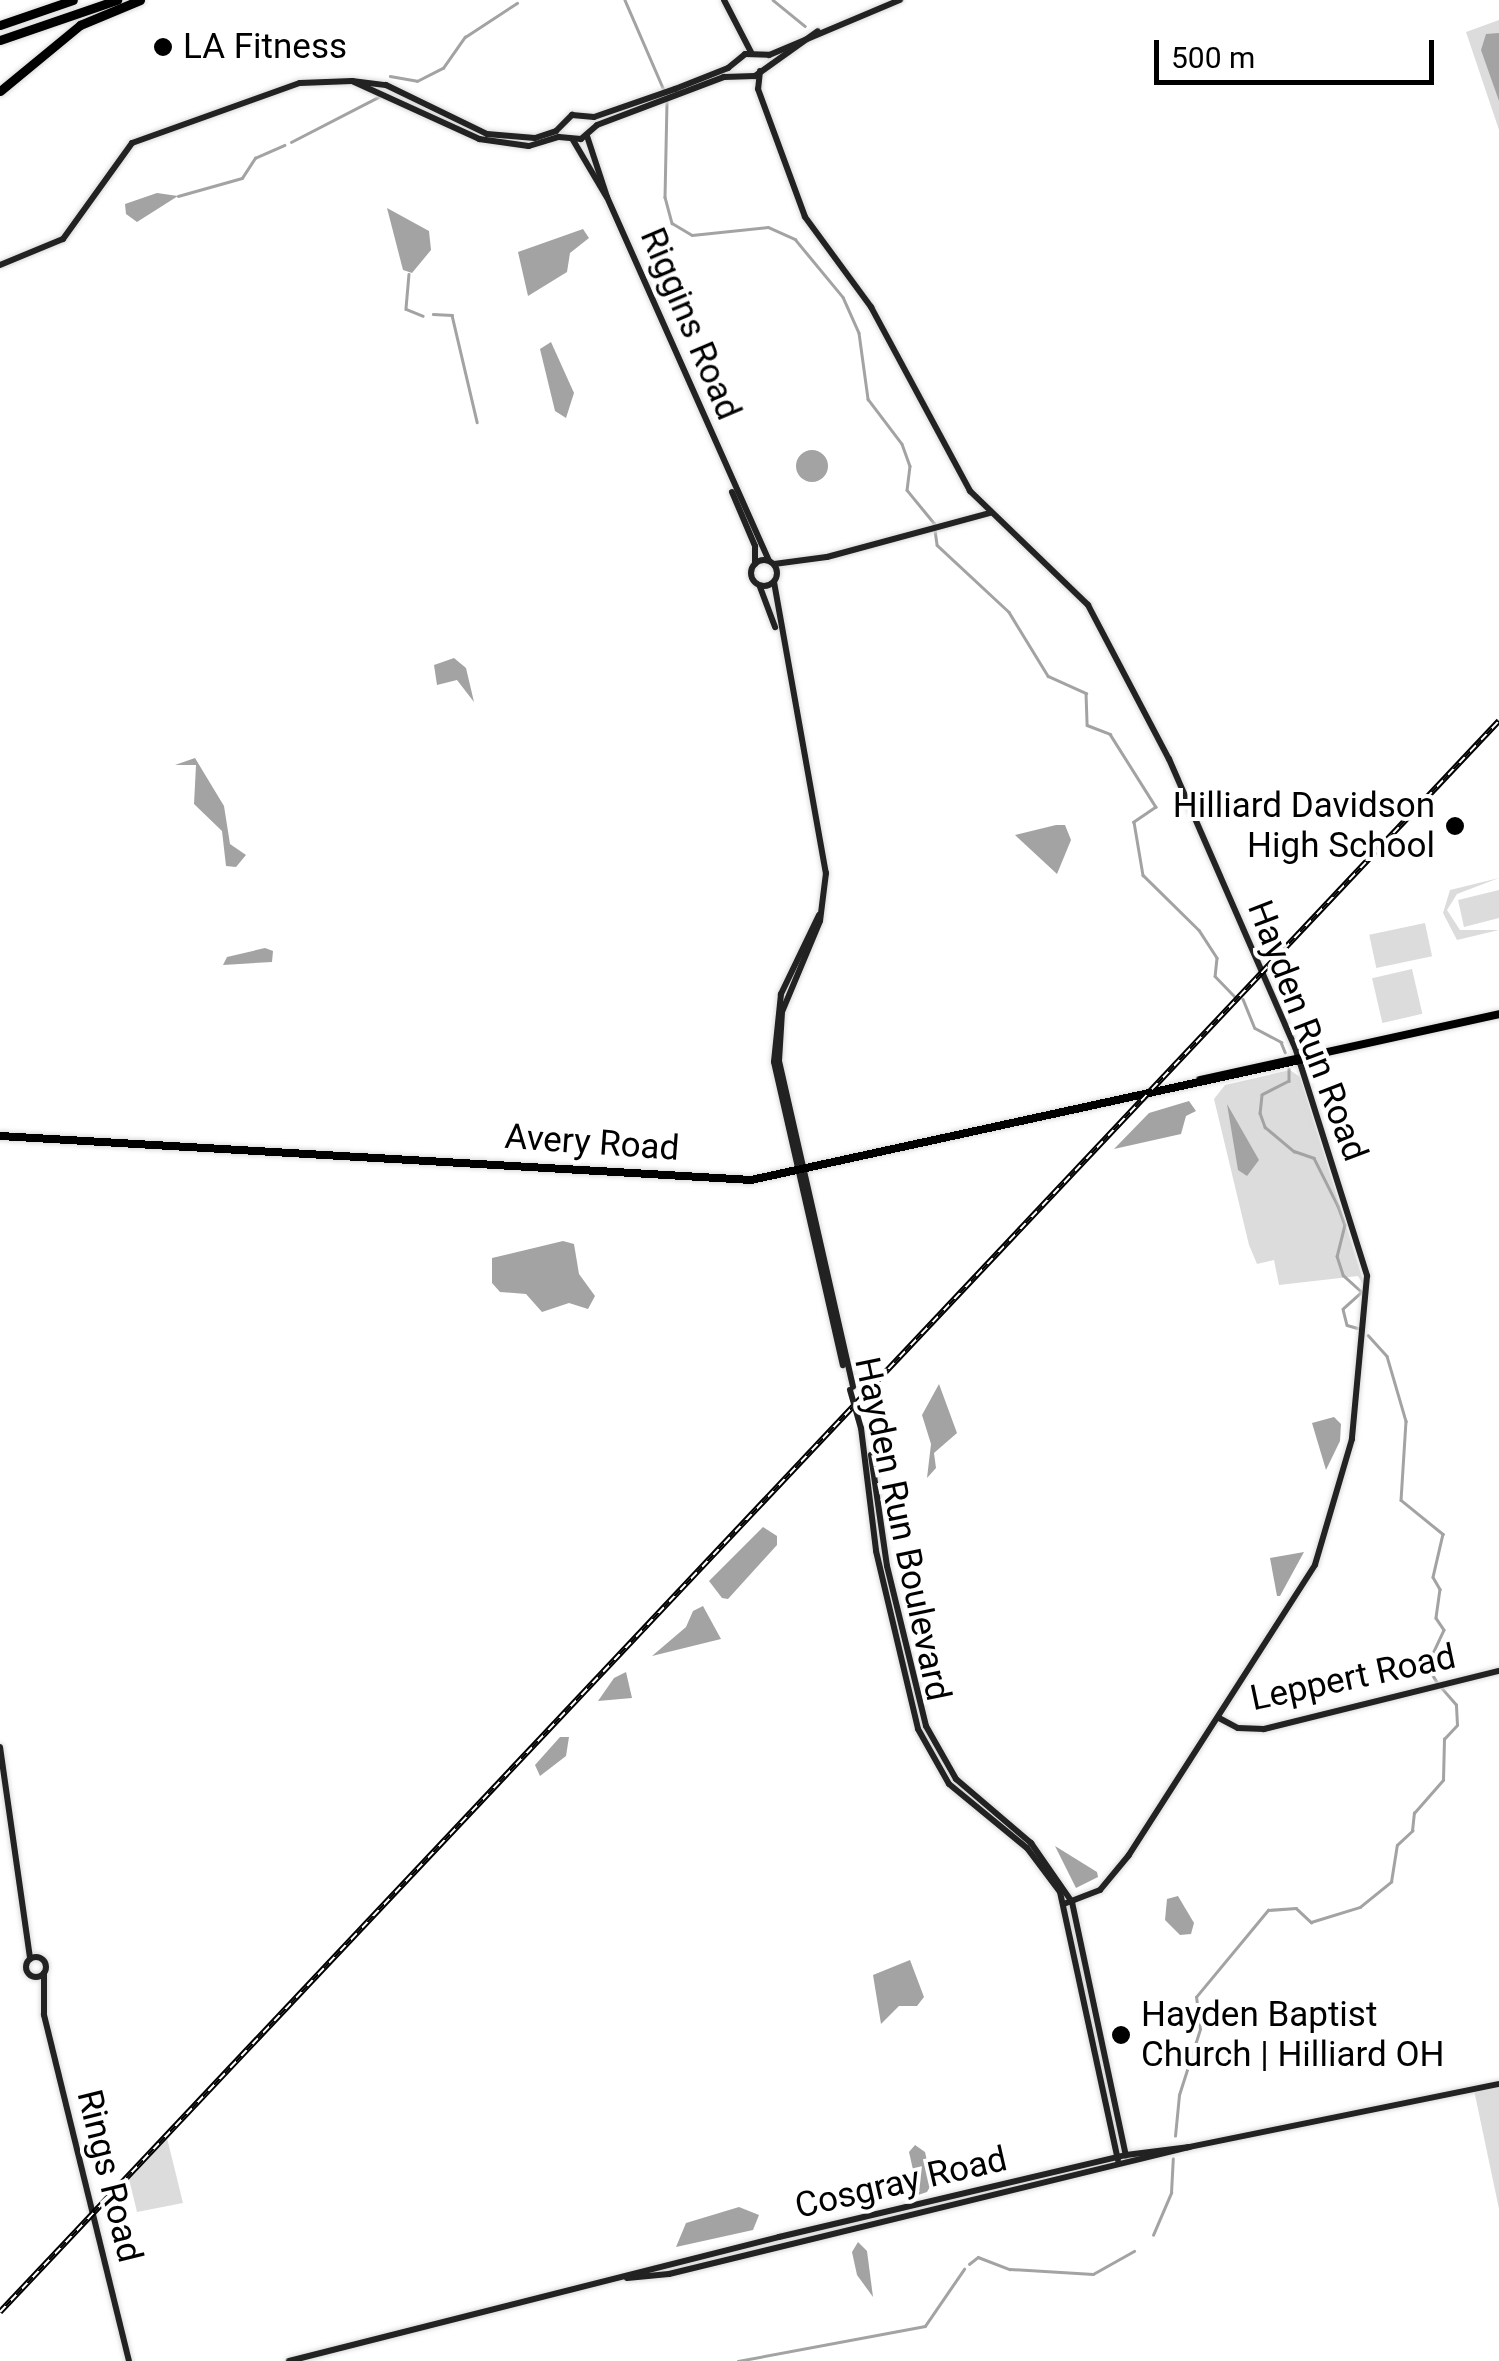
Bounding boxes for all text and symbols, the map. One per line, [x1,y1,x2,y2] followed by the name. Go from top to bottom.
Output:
[1159,20,1439,82] scale bar
[183,26,347,68] place label: LA Fitness
[152,36,174,58] marker: LA Fitness
[1171,40,1255,75] text: 500 m
[631,222,749,426] street label: Riggins Road
[1173,785,1435,867] place label: Hilliard Davidson High School
[1444,815,1466,837] marker: Hilliard Davidson High School
[1238,895,1376,1167] street label: Hayden Run Road
[503,1116,681,1170] street label: Avery Road
[845,1353,959,1705] street label: Hayden Run Boulevard
[1247,1636,1459,1720] street label: Leppert Road
[1141,1994,1444,2076] place label: Hayden Baptist Church | Hilliard OH
[1110,2024,1132,2046] marker: Hayden Baptist Church | Hilliard OH
[67,2085,151,2267] street label: Rings Road
[791,2138,1011,2228] street label: Cosgray Road

